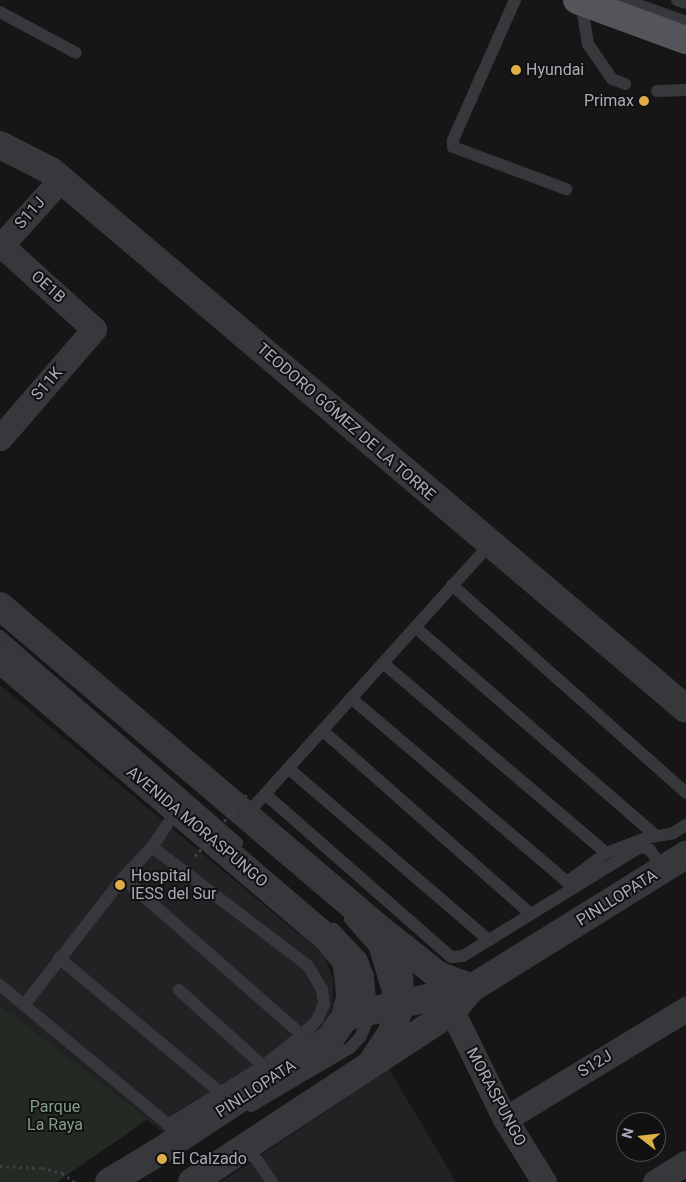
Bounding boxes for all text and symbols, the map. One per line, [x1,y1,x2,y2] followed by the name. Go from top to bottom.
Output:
[526,60,584,80] place label: Hyundai
[510,64,522,76] marker: Hyundai
[584,91,634,111] place label: Primax
[638,95,650,107] marker: Primax
[11,193,49,233] street label: S11J
[27,267,69,307] street label: OE1B
[253,339,439,505] street label: TEODORO GÓMEZ DE LA TORRE
[27,364,67,404] street label: S11K
[123,762,271,892] street label: AVENIDA MORASPUNGO
[131,866,217,904] place label: Hospital IESS del Sur
[573,866,661,930] street label: PINLLOPATA
[113,878,127,892] marker: Hospital IESS del Sur
[462,1045,530,1149] street label: MORASPUNGO
[574,1046,616,1082] street label: S12J
[212,1056,300,1122] street label: PINLLOPATA
[27,1097,83,1135] park label: Parque La Raya
[616,1112,666,1162] north arrow
[618,1126,637,1140] text: N
[172,1149,247,1169] place label: El Calzado
[156,1153,168,1165] marker: El Calzado

